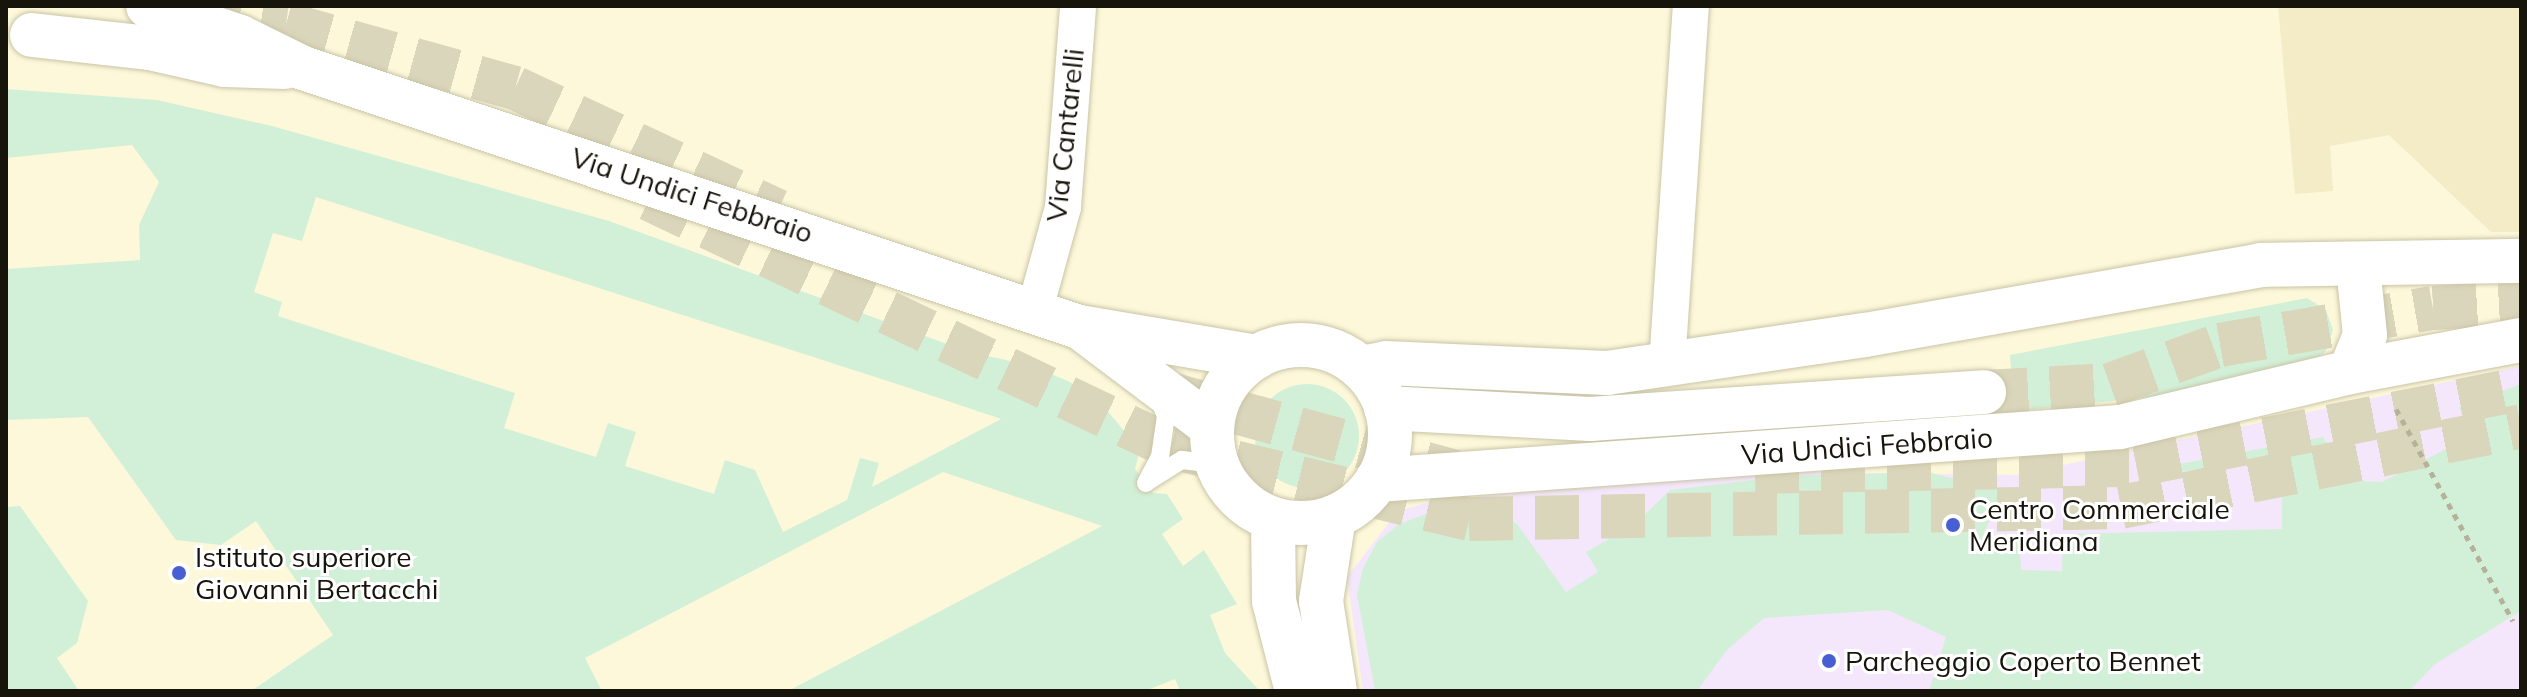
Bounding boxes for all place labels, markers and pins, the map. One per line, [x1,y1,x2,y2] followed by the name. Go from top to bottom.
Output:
[1969,492,2230,558] place label: Centro Commerciale Meridiana
[1944,516,1962,534] marker: Centro Commerciale Meridiana
[195,540,438,606] place label: Istituto superiore Giovanni Bertacchi
[170,564,188,582] marker: Istituto superiore Giovanni Bertacchi
[1845,644,2201,678] place label: Parcheggio Coperto Bennet
[1820,652,1838,670] marker: Parcheggio Coperto Bennet

